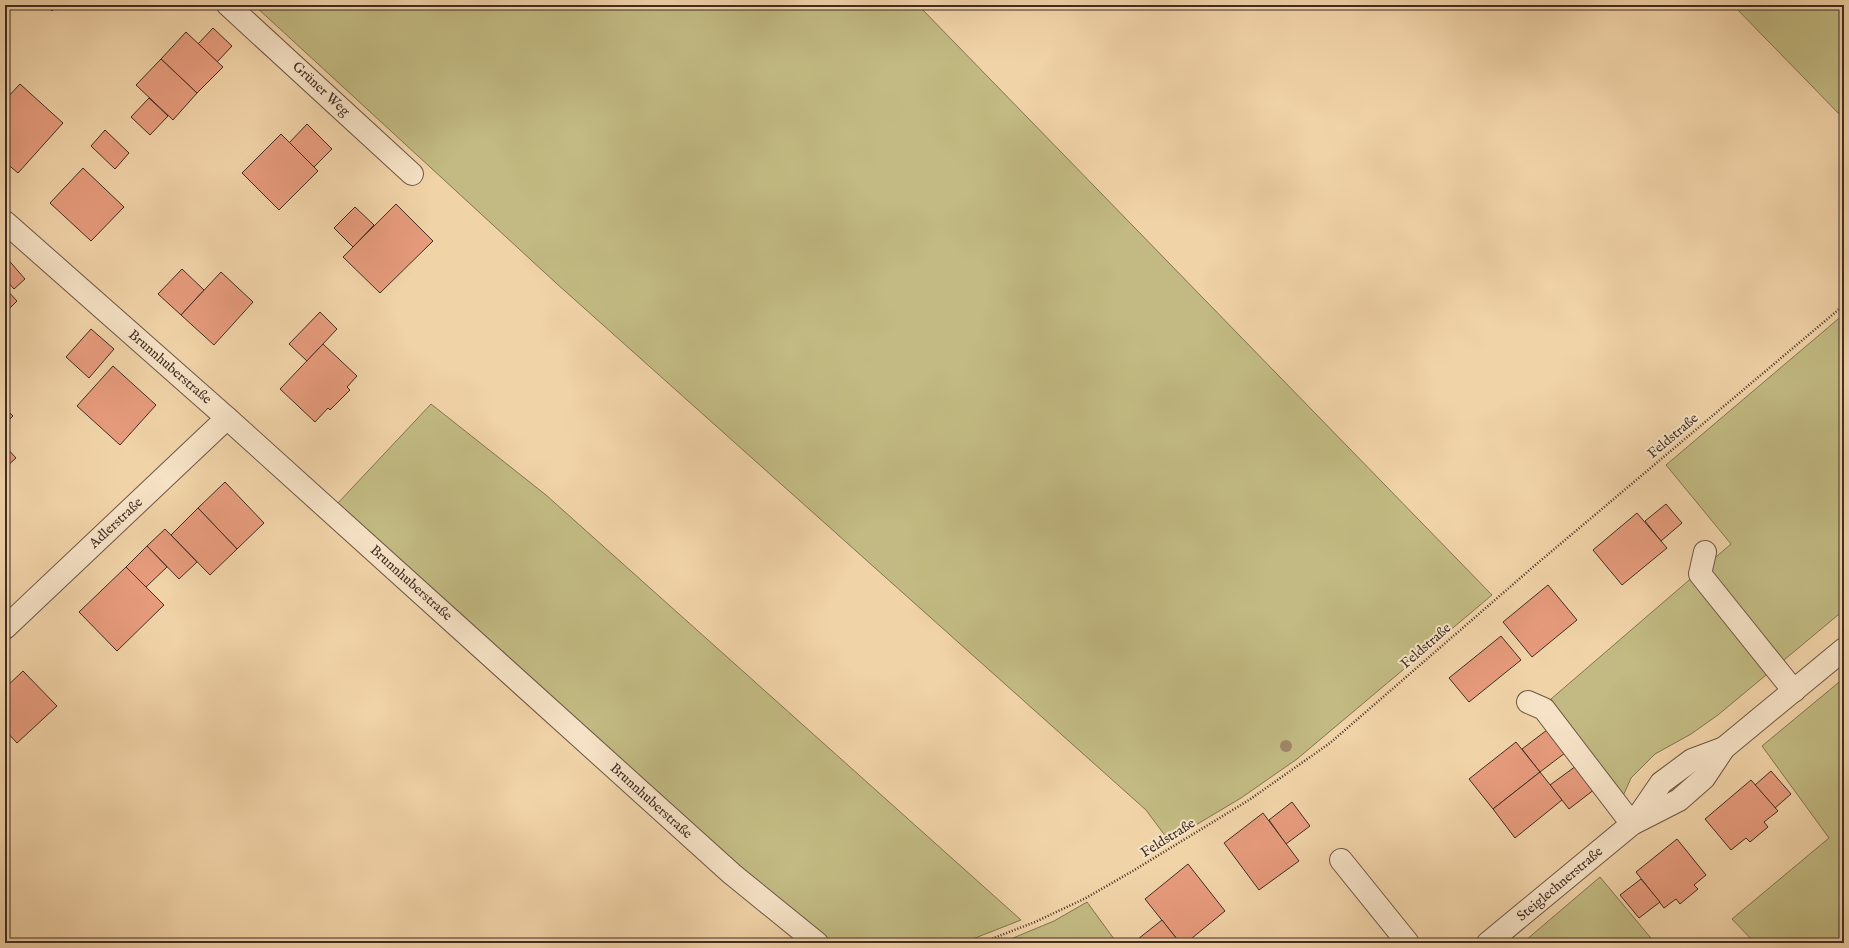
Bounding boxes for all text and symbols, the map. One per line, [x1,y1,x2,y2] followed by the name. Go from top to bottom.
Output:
[288,58,354,121] street label: Grüner Weg
[125,326,216,409] street label: Brunnhuberstraße
[1644,409,1703,463] street label: Feldstraße
[85,493,147,553] street label: Adlerstraße
[366,541,456,625] street label: Brunnhuberstraße
[1397,619,1455,673] street label: Feldstraße
[606,759,696,843] street label: Brunnhuberstraße
[1137,814,1199,862] street label: Feldstraße
[1513,842,1607,925] street label: Steiglechnerstraße

